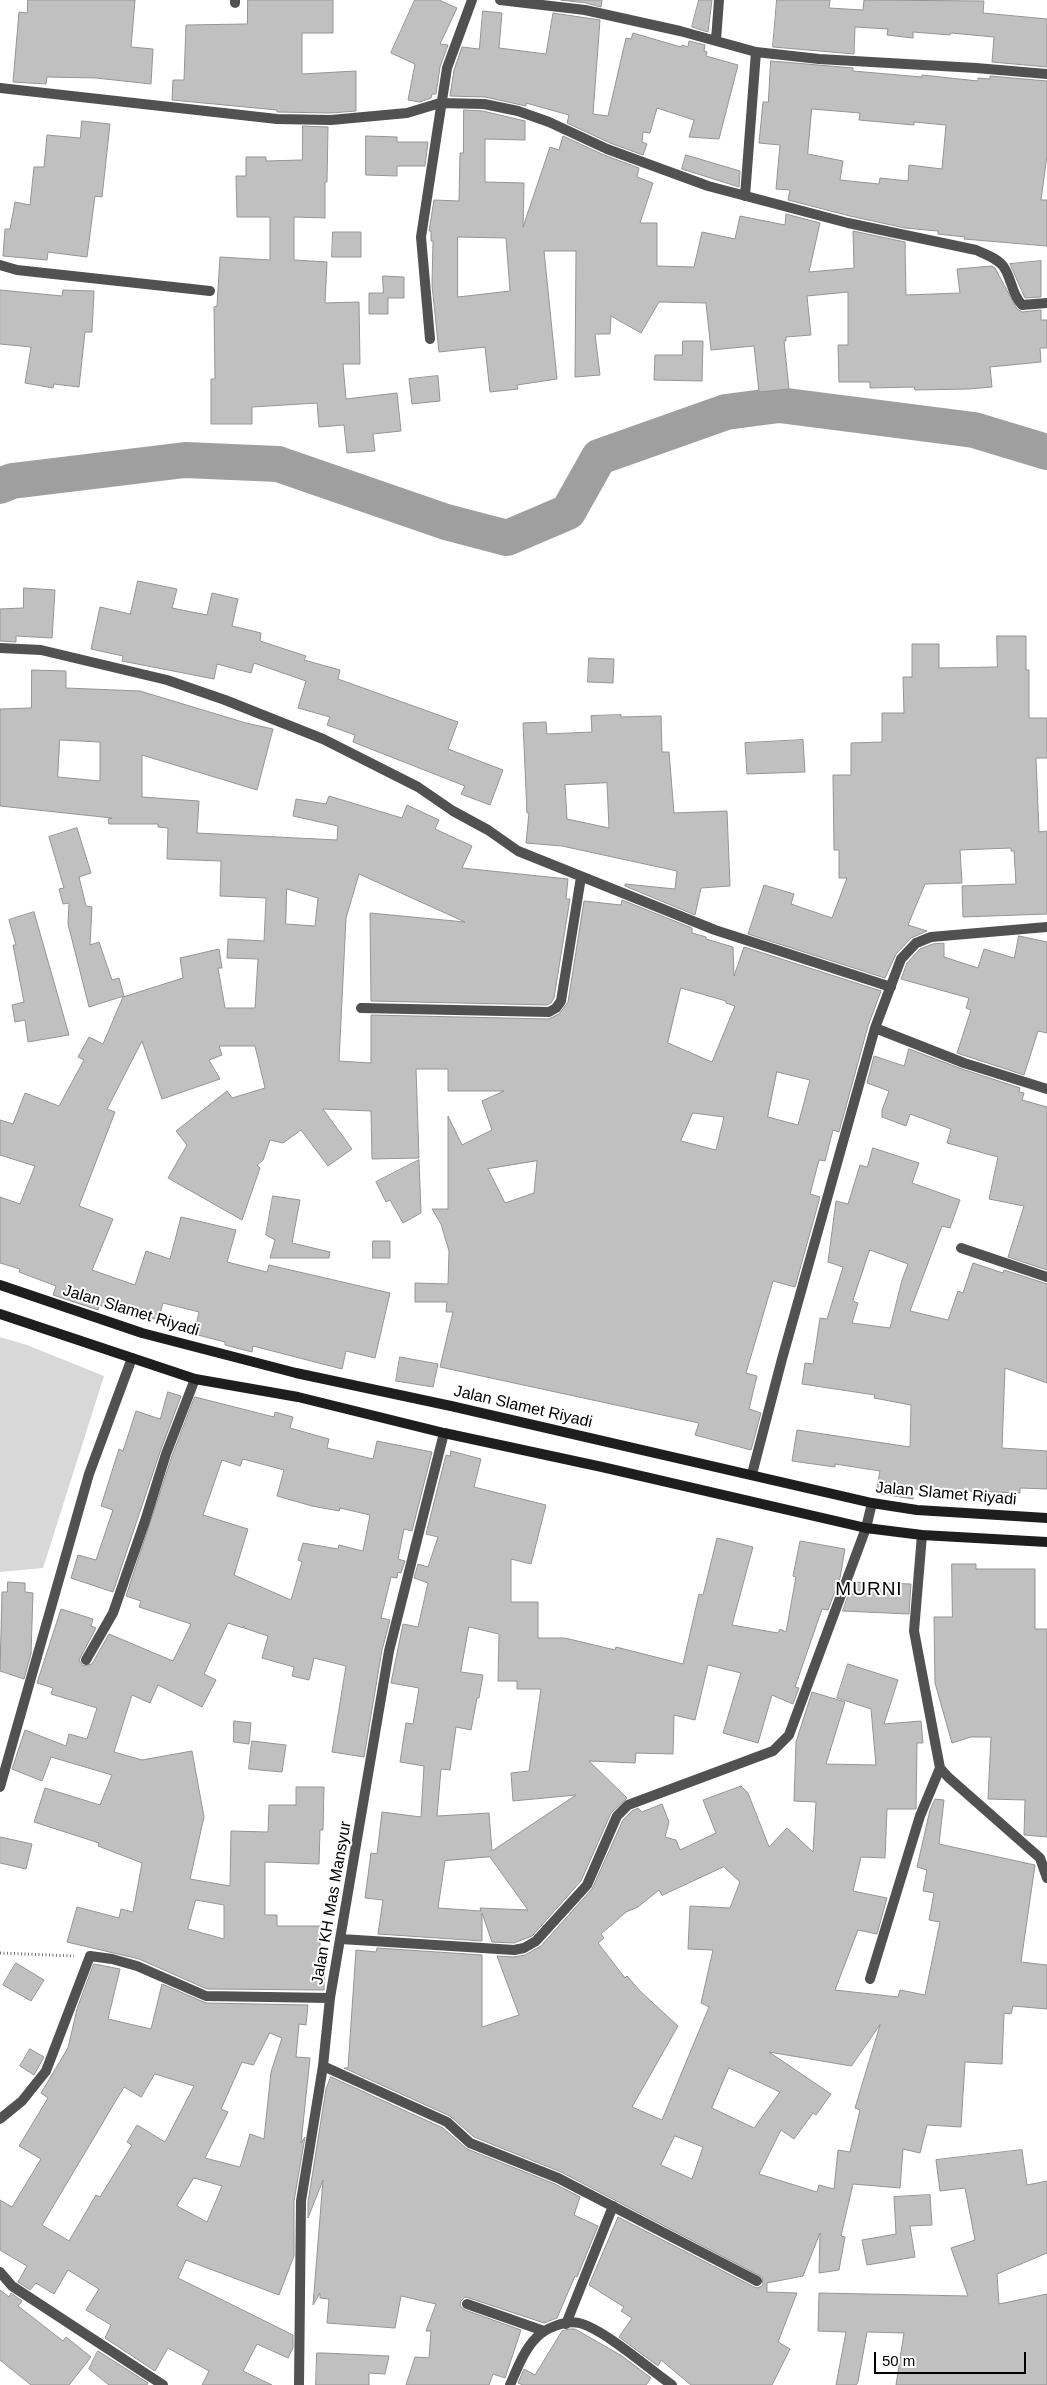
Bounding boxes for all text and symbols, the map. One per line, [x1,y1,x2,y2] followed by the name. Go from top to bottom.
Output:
[61,1281,201,1341] street label: Jalan Slamet Riyadi
[452,1382,594,1432] street label: Jalan Slamet Riyadi
[875,1478,1017,1510] street label: Jalan Slamet Riyadi
[835,1579,903,1601] district label: MURNI
[308,1820,356,1986] street label: Jalan KH Mas Mansyur
[877,2342,1030,2374] scale bar
[882,2352,915,2369] text: 50 m

